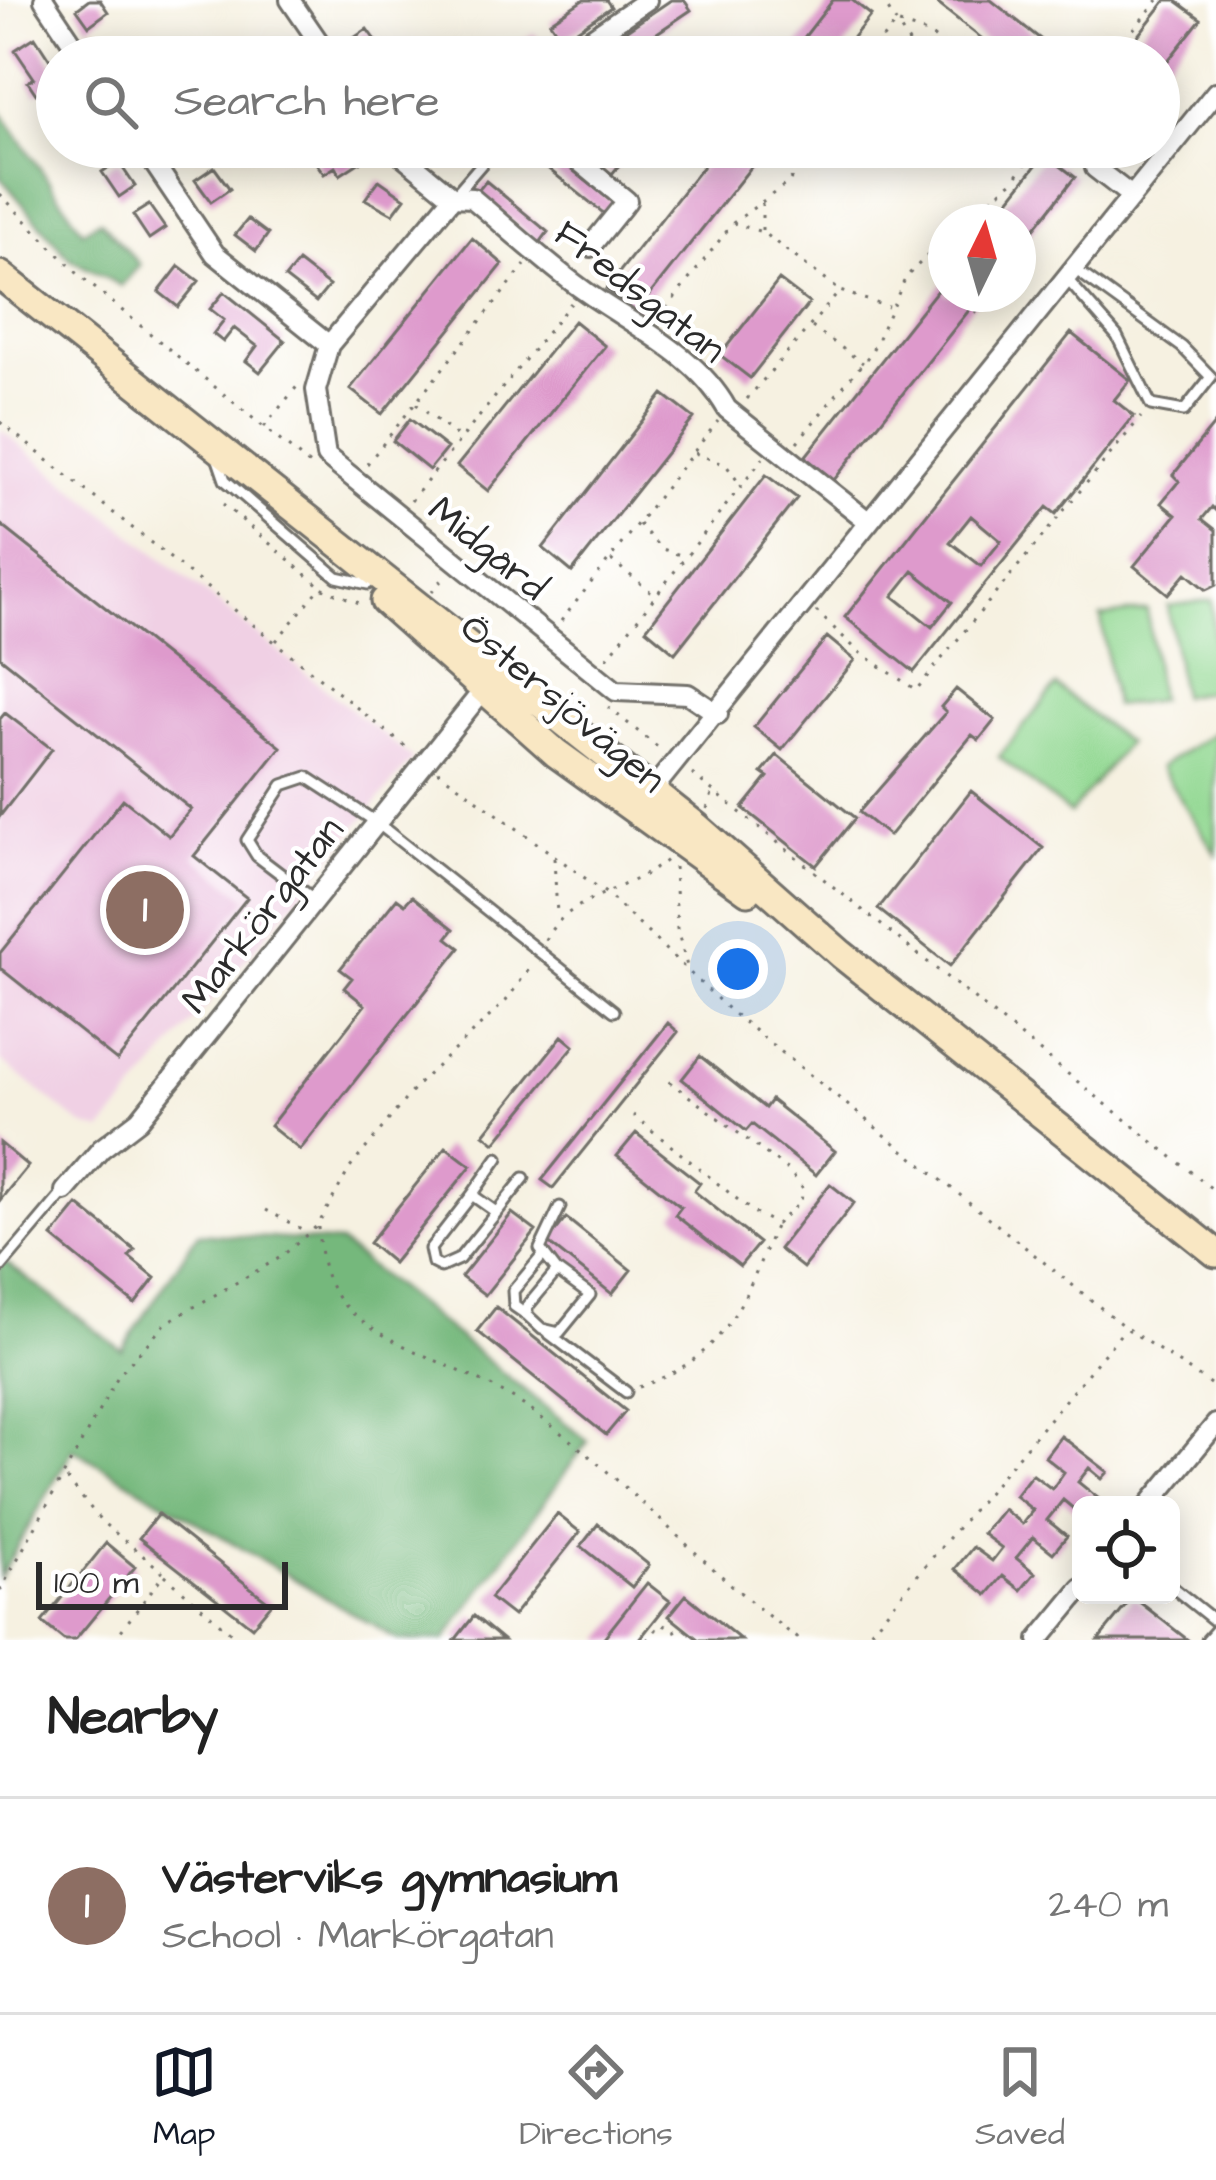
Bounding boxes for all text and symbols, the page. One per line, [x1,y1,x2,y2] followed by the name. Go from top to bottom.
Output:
[36,36,1180,168] search box
[78,69,144,135] icon: search
[174,71,440,133] text: Search here
[928,204,1036,312] north arrow
[542,208,736,377] street label: Fredsgatan
[416,484,558,614] street label: Midgård
[448,602,676,806] street label: Östersjövägen
[169,806,357,1025] street label: Markörgatan
[106,865,184,955] pin: 1
[708,939,768,999] your location
[1072,1496,1180,1604] map controls
[1072,1496,1180,1604] button: locate
[36,1556,288,1609] scale bar
[54,1560,139,1606] text: 100 m
[48,1683,218,1754] text: Nearby
[162,1848,617,1910] text: Västerviks gymnasium
[85,1879,90,1933] text: 1
[1049,1879,1168,1933] text: 240 m
[162,1910,554,1964] text: School · Markörgatan
[151,2039,217,2157] tab: Map
[519,2039,673,2157] tab: Directions
[975,2039,1065,2157] tab: Saved

